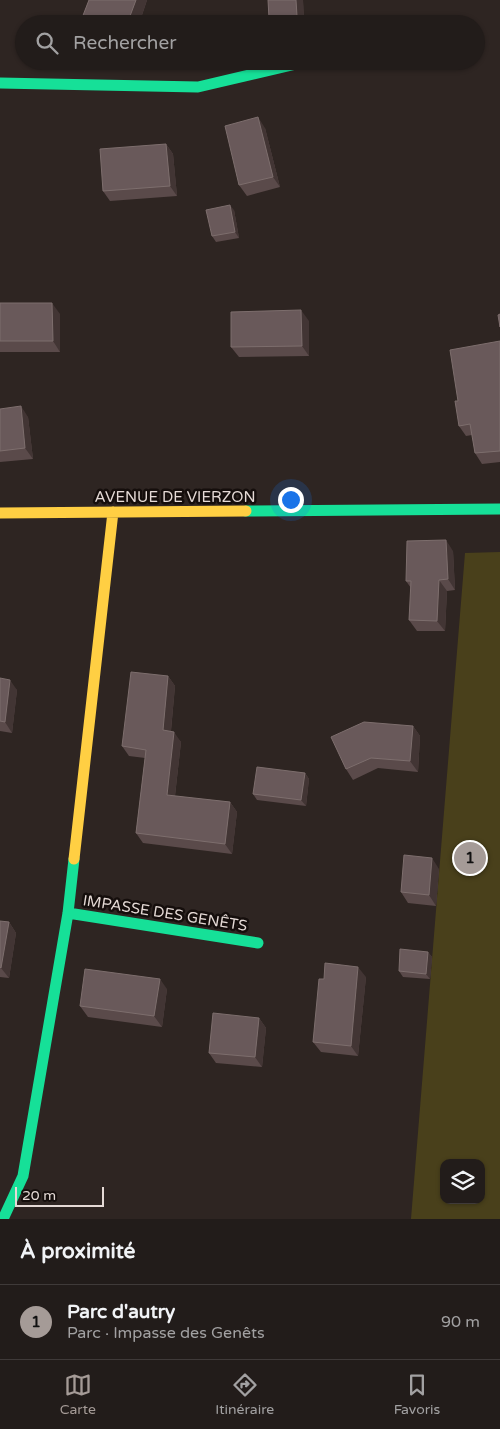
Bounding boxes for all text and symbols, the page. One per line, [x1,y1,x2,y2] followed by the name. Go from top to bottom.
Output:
[15,15,485,70] search box
[33,29,61,57] icon: search
[73,32,176,54] text: Rechercher
[278,487,304,513] your location
[95,488,255,506] street label: AVENUE DE VIERZON
[454,839,486,877] pin: 1
[82,891,248,935] street label: IMPASSE DES GENÊTS
[440,1159,485,1204] map controls
[440,1159,485,1204] button: layers
[15,1184,104,1207] scale bar
[22,1187,56,1204] text: 20 m
[20,1239,135,1264] text: À proximité
[67,1301,175,1323] text: Parc d'autry
[31,1312,41,1332] text: 1
[441,1312,480,1332] text: 90 m
[67,1323,265,1343] text: Parc · Impasse des Genêts
[60,1371,96,1418] tab: Carte
[215,1371,274,1418] tab: Itinéraire
[394,1371,440,1418] tab: Favoris

